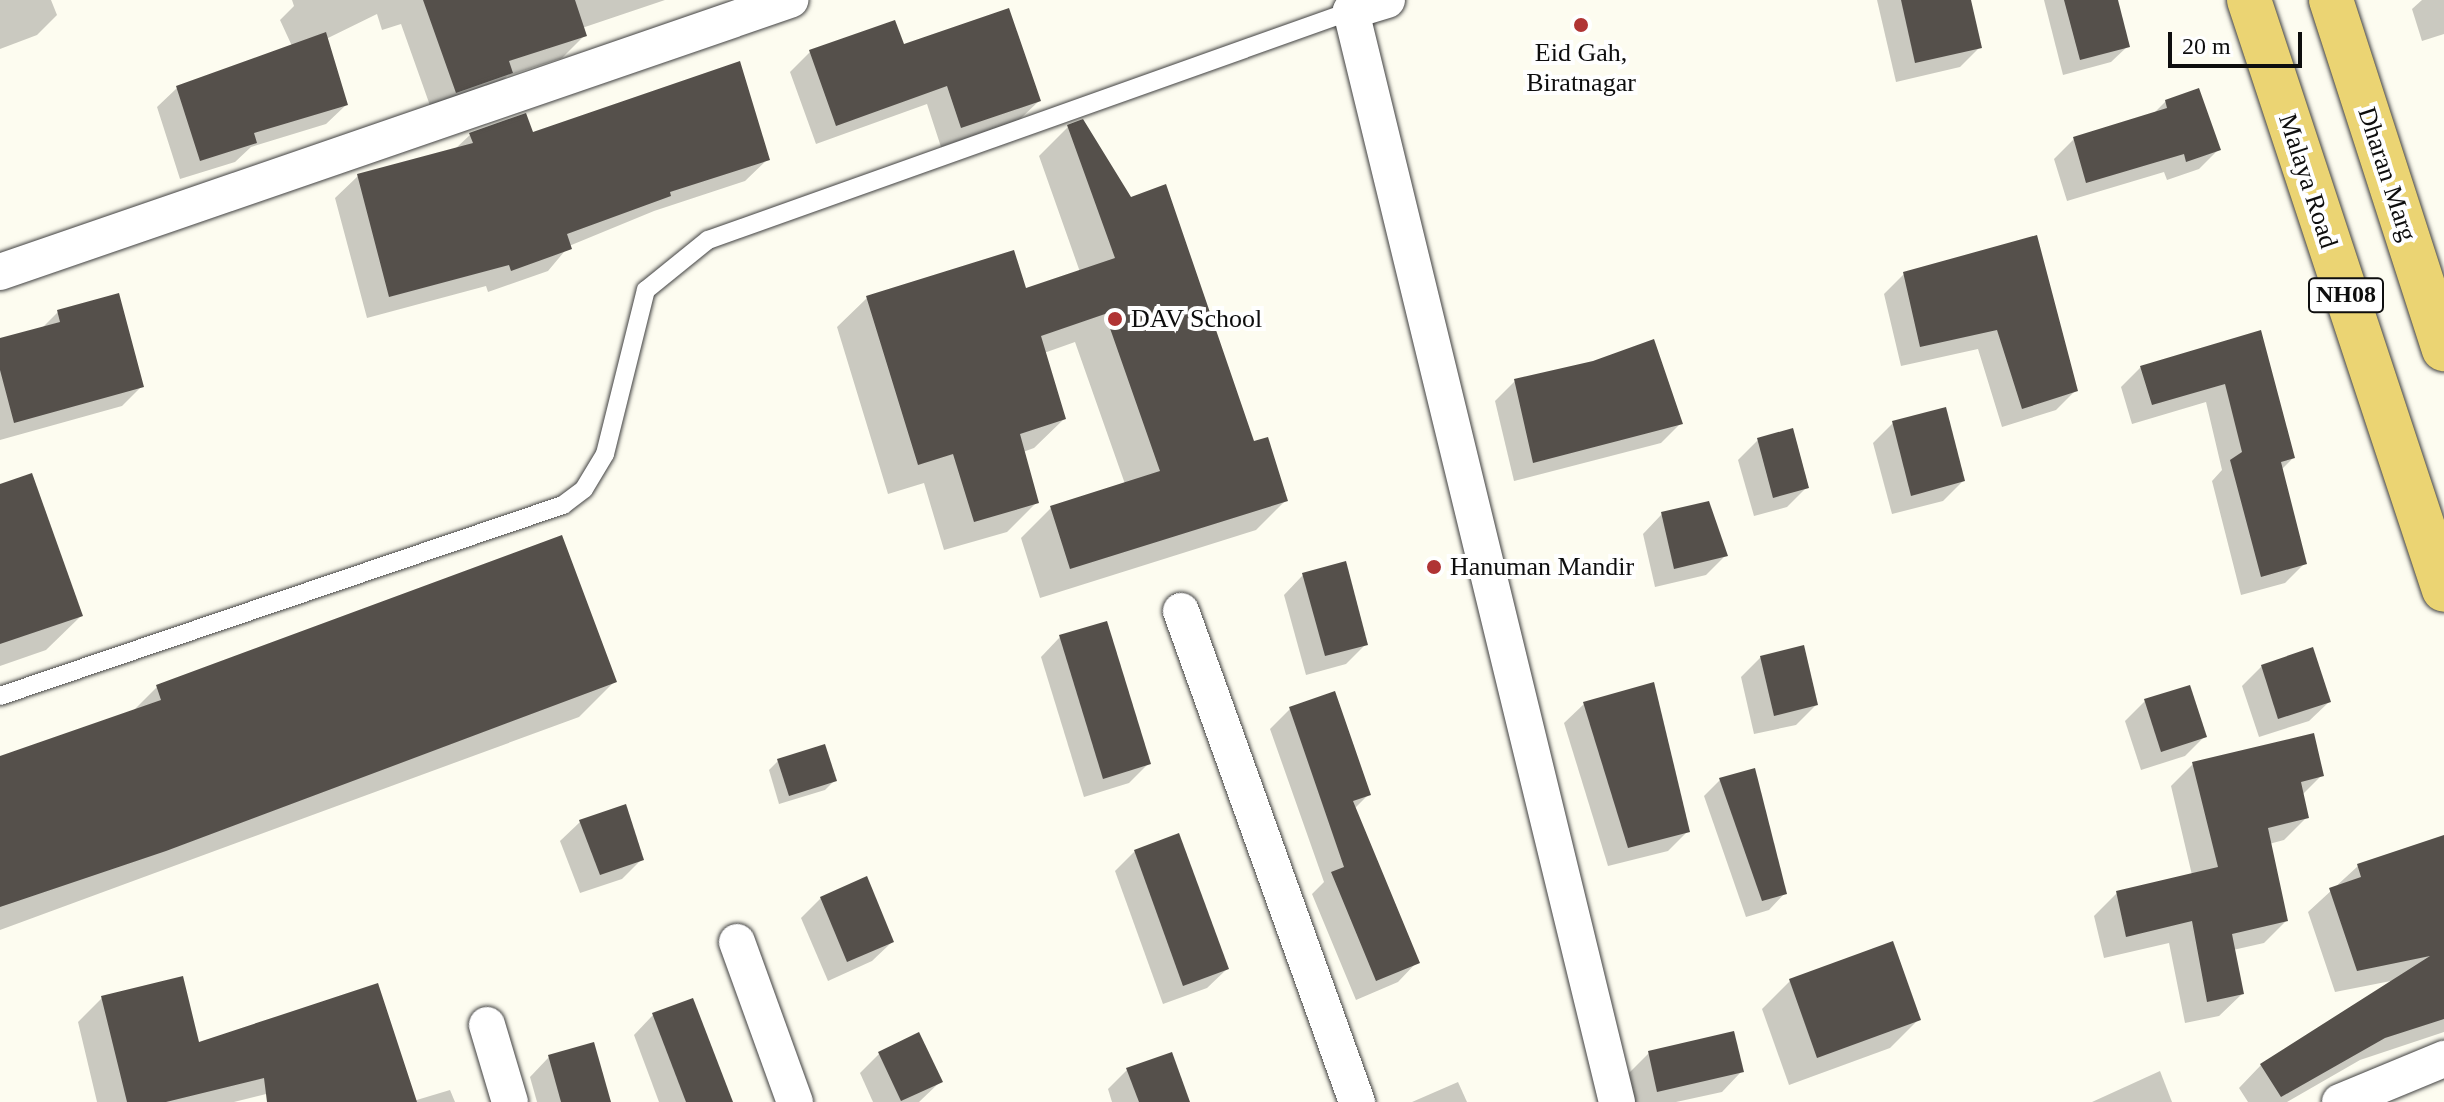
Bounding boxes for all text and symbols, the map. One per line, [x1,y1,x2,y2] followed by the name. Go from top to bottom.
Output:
[1572,16,1590,34] marker: Eid Gah, Biratnagar
[2172,16,2306,66] scale bar
[2182,33,2231,59] text: 20 m
[1526,37,1636,98] place label: Eid Gah, Biratnagar
[2351,103,2423,245] street label: Dharan Marg
[2272,110,2344,252] street label: Malaya Road
[2308,275,2384,315] road number: NH08
[1131,303,1263,335] place label: DAV School
[1106,310,1124,328] marker: DAV School
[1450,551,1634,583] place label: Hanuman Mandir
[1425,558,1443,576] marker: Hanuman Mandir

